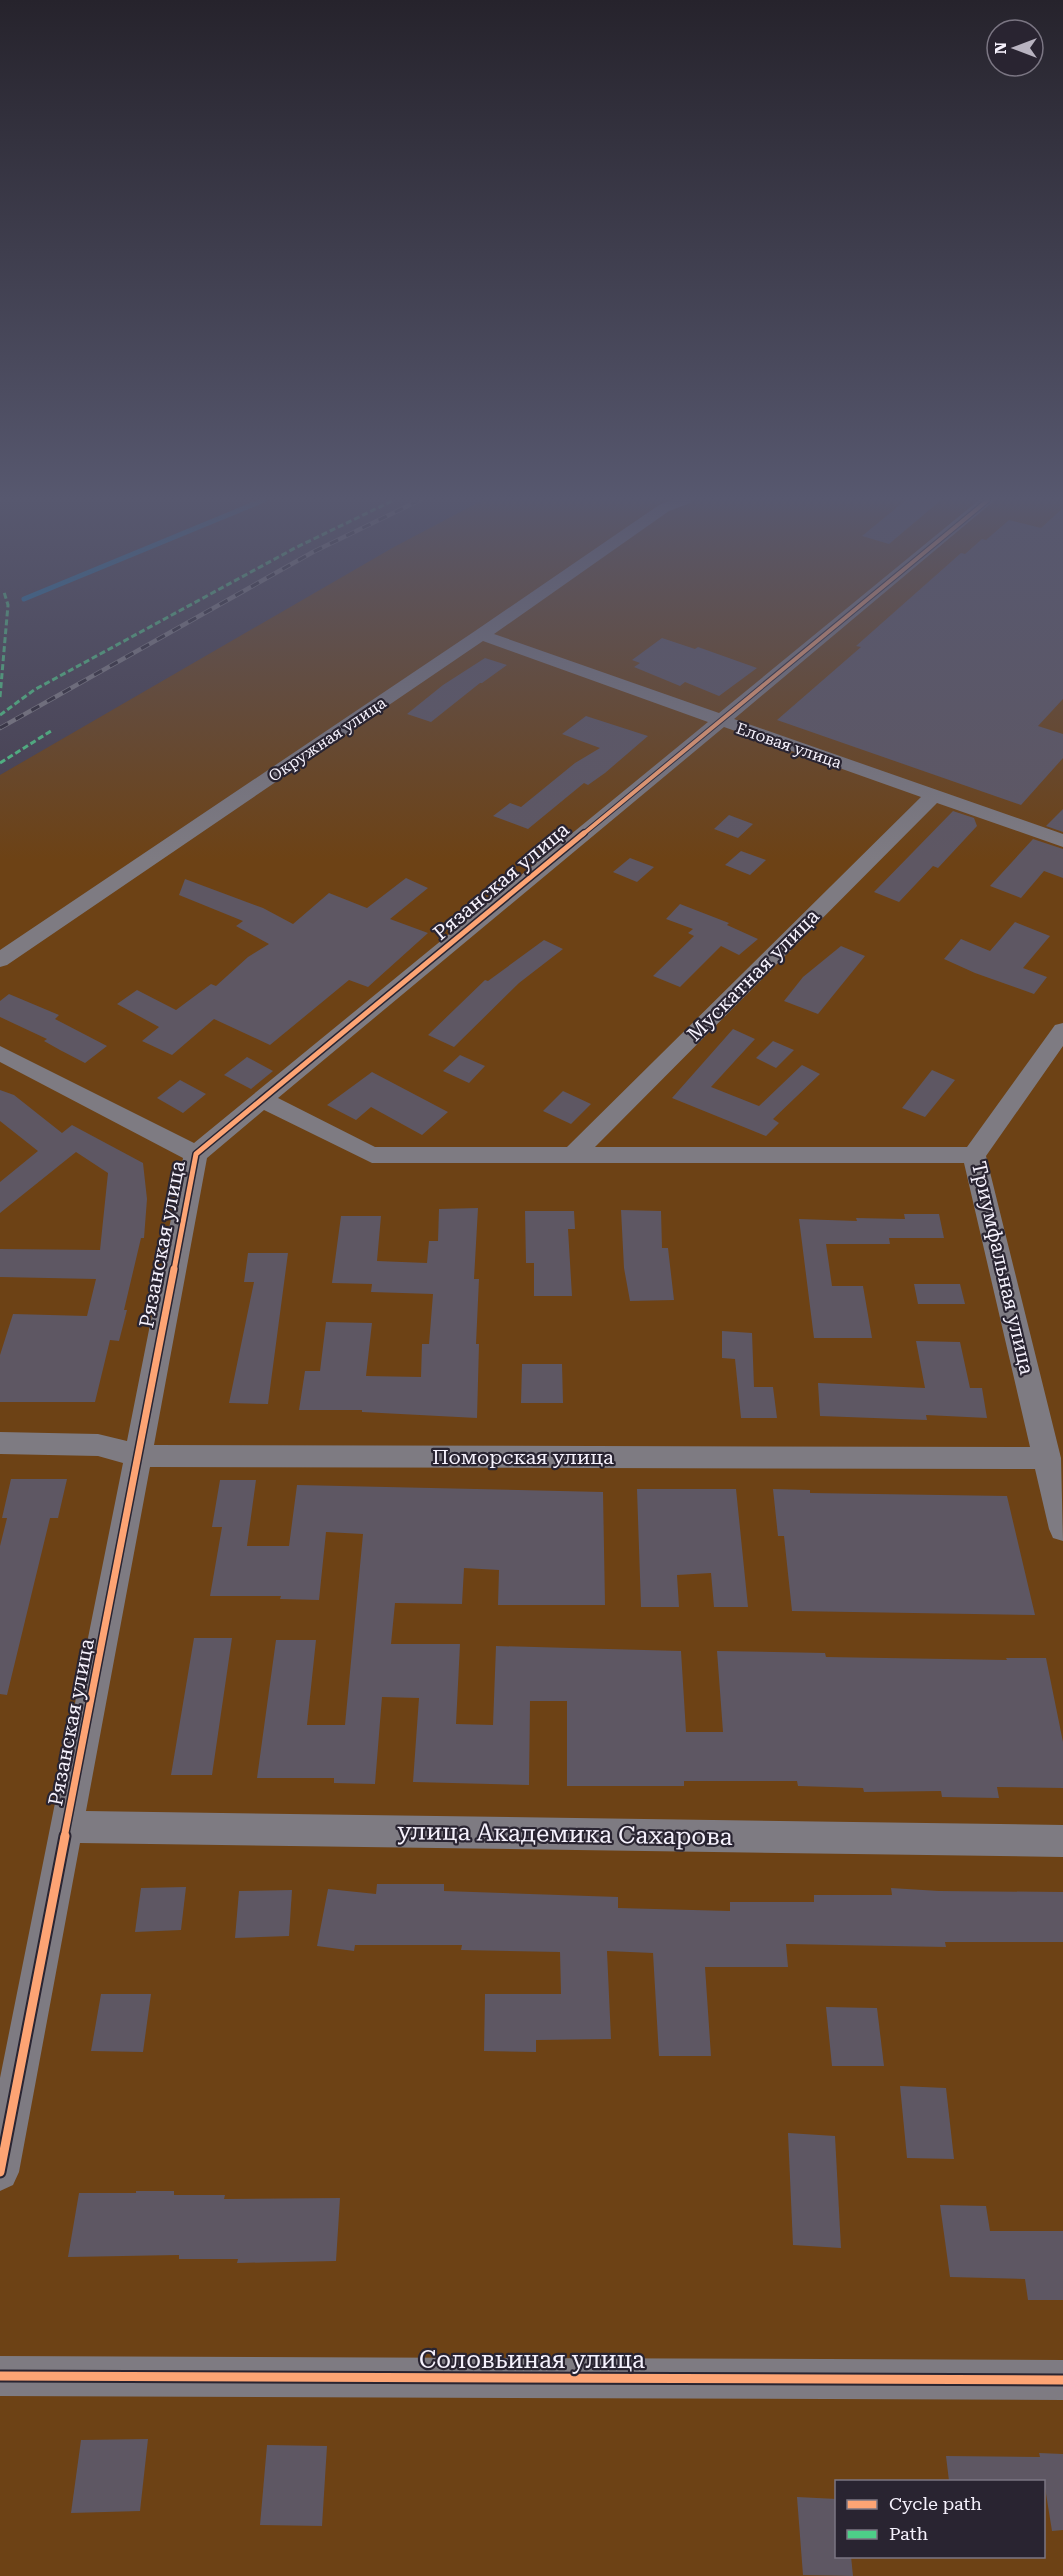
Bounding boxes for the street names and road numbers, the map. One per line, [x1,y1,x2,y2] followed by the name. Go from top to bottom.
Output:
[265,693,390,786] street label: Окружная улица
[734,719,844,773] street label: Еловая улица
[428,817,574,945] street label: Рязанская улица
[682,904,824,1046] street label: Мускатная улица
[134,1158,190,1330] street label: Рязанская улица
[967,1159,1039,1377] street label: Триумфальная улица
[432,1445,614,1469] street label: Поморская улица
[43,1636,99,1808] street label: Рязанская улица
[397,1817,733,1851] street label: улица Академика Сахарова
[419,2346,645,2374] street label: Соловьиная улица

